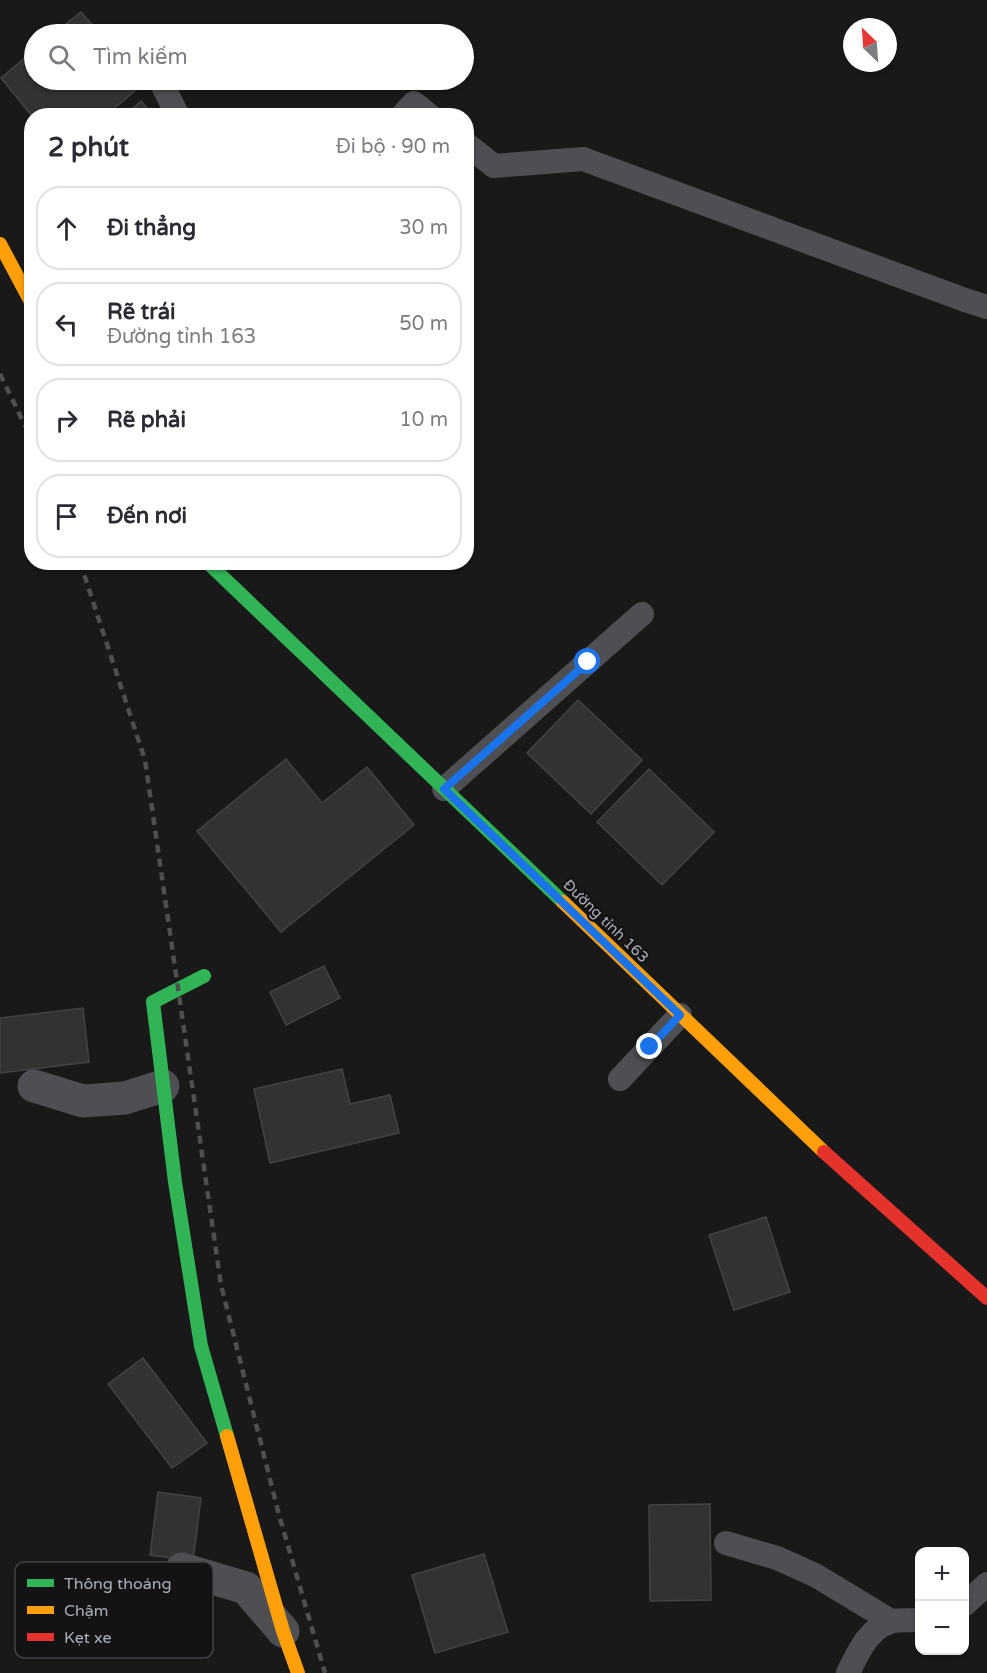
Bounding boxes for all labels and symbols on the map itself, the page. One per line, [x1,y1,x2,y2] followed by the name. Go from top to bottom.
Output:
[843,18,897,72] north arrow
[574,648,600,674] route start
[559,876,653,966] street label: Đường tỉnh 163
[636,1033,662,1059] route end
[15,1562,213,1658] legend
[64,1574,172,1594] text: Thông thoáng
[64,1601,109,1621] text: Chậm
[64,1628,112,1648] text: Kẹt xe

